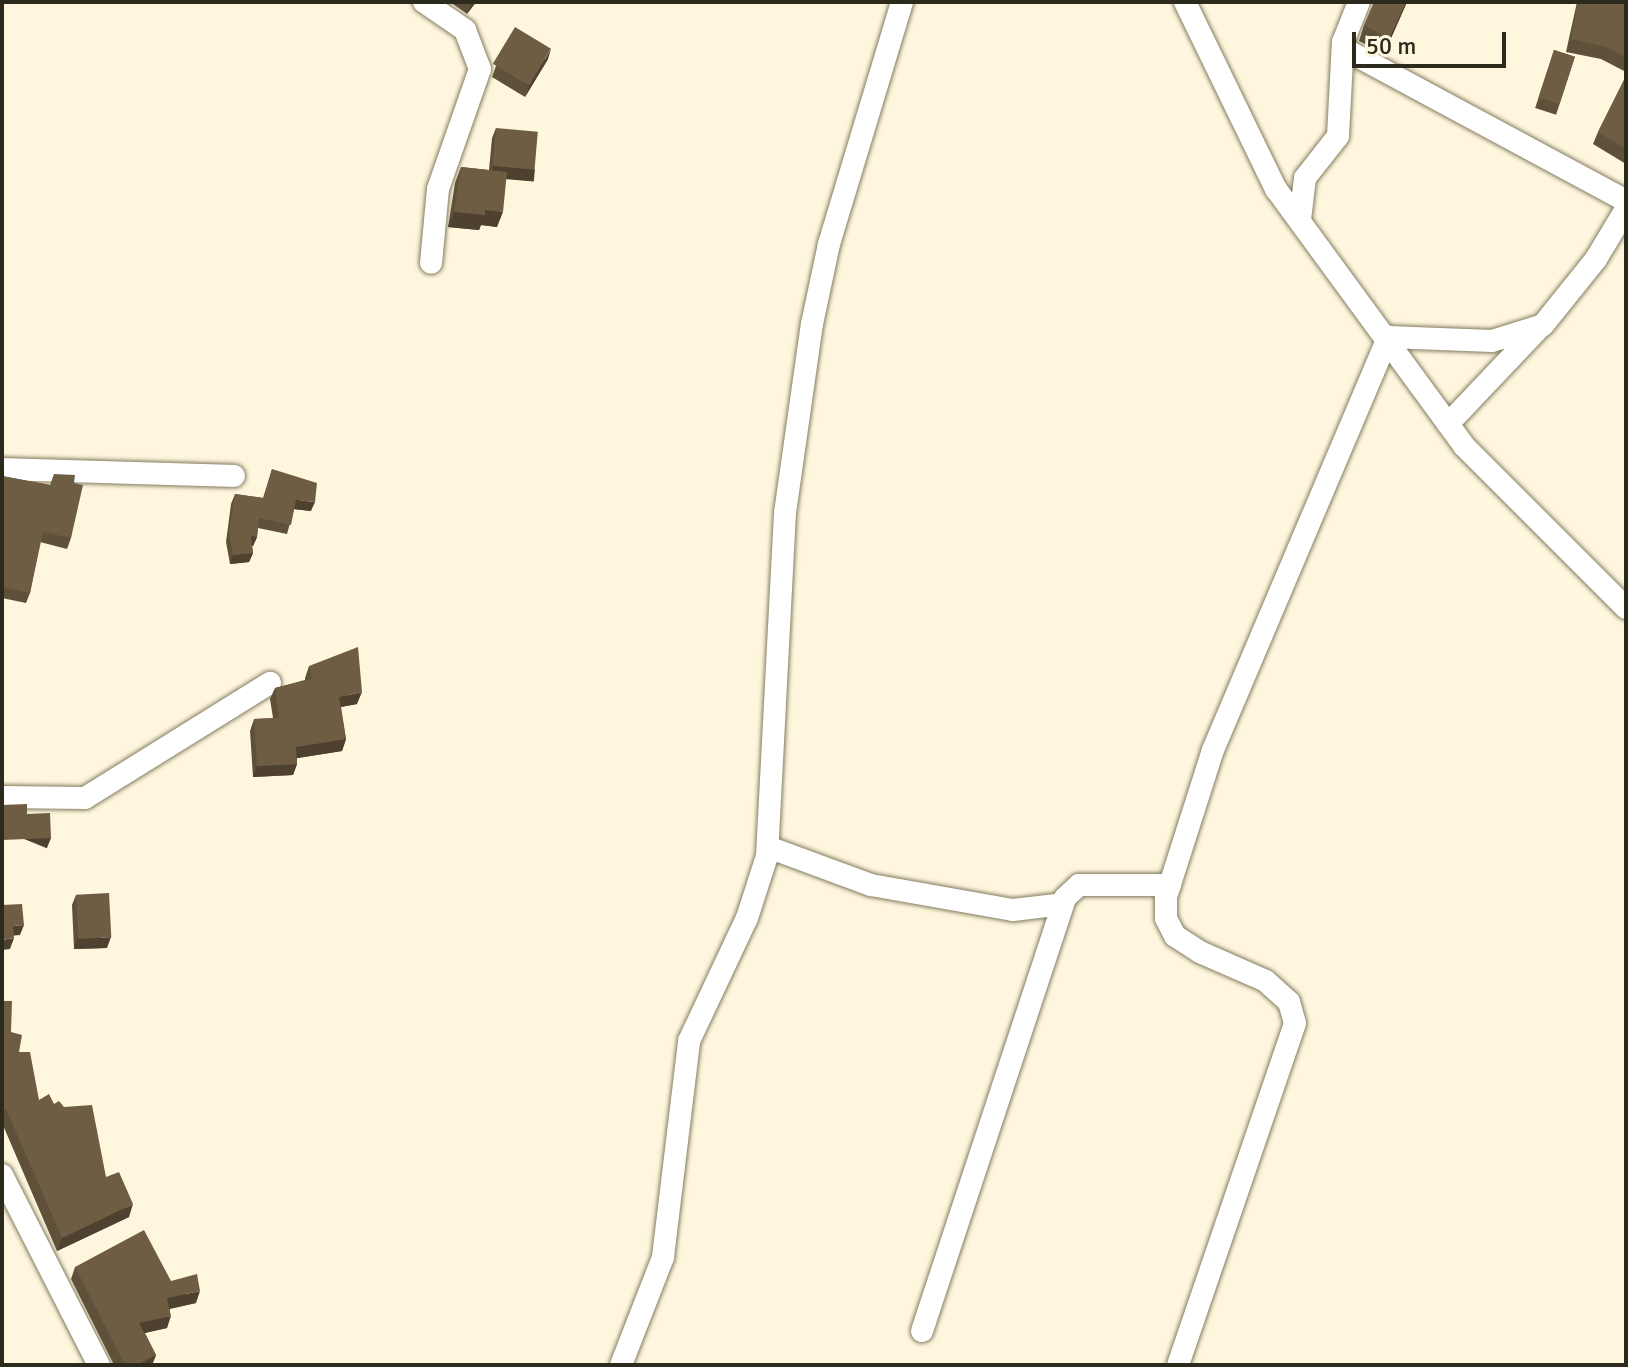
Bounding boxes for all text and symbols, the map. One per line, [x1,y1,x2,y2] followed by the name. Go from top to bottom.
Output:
[1356,16,1510,66] scale bar
[1366,31,1416,61] text: 50 m

